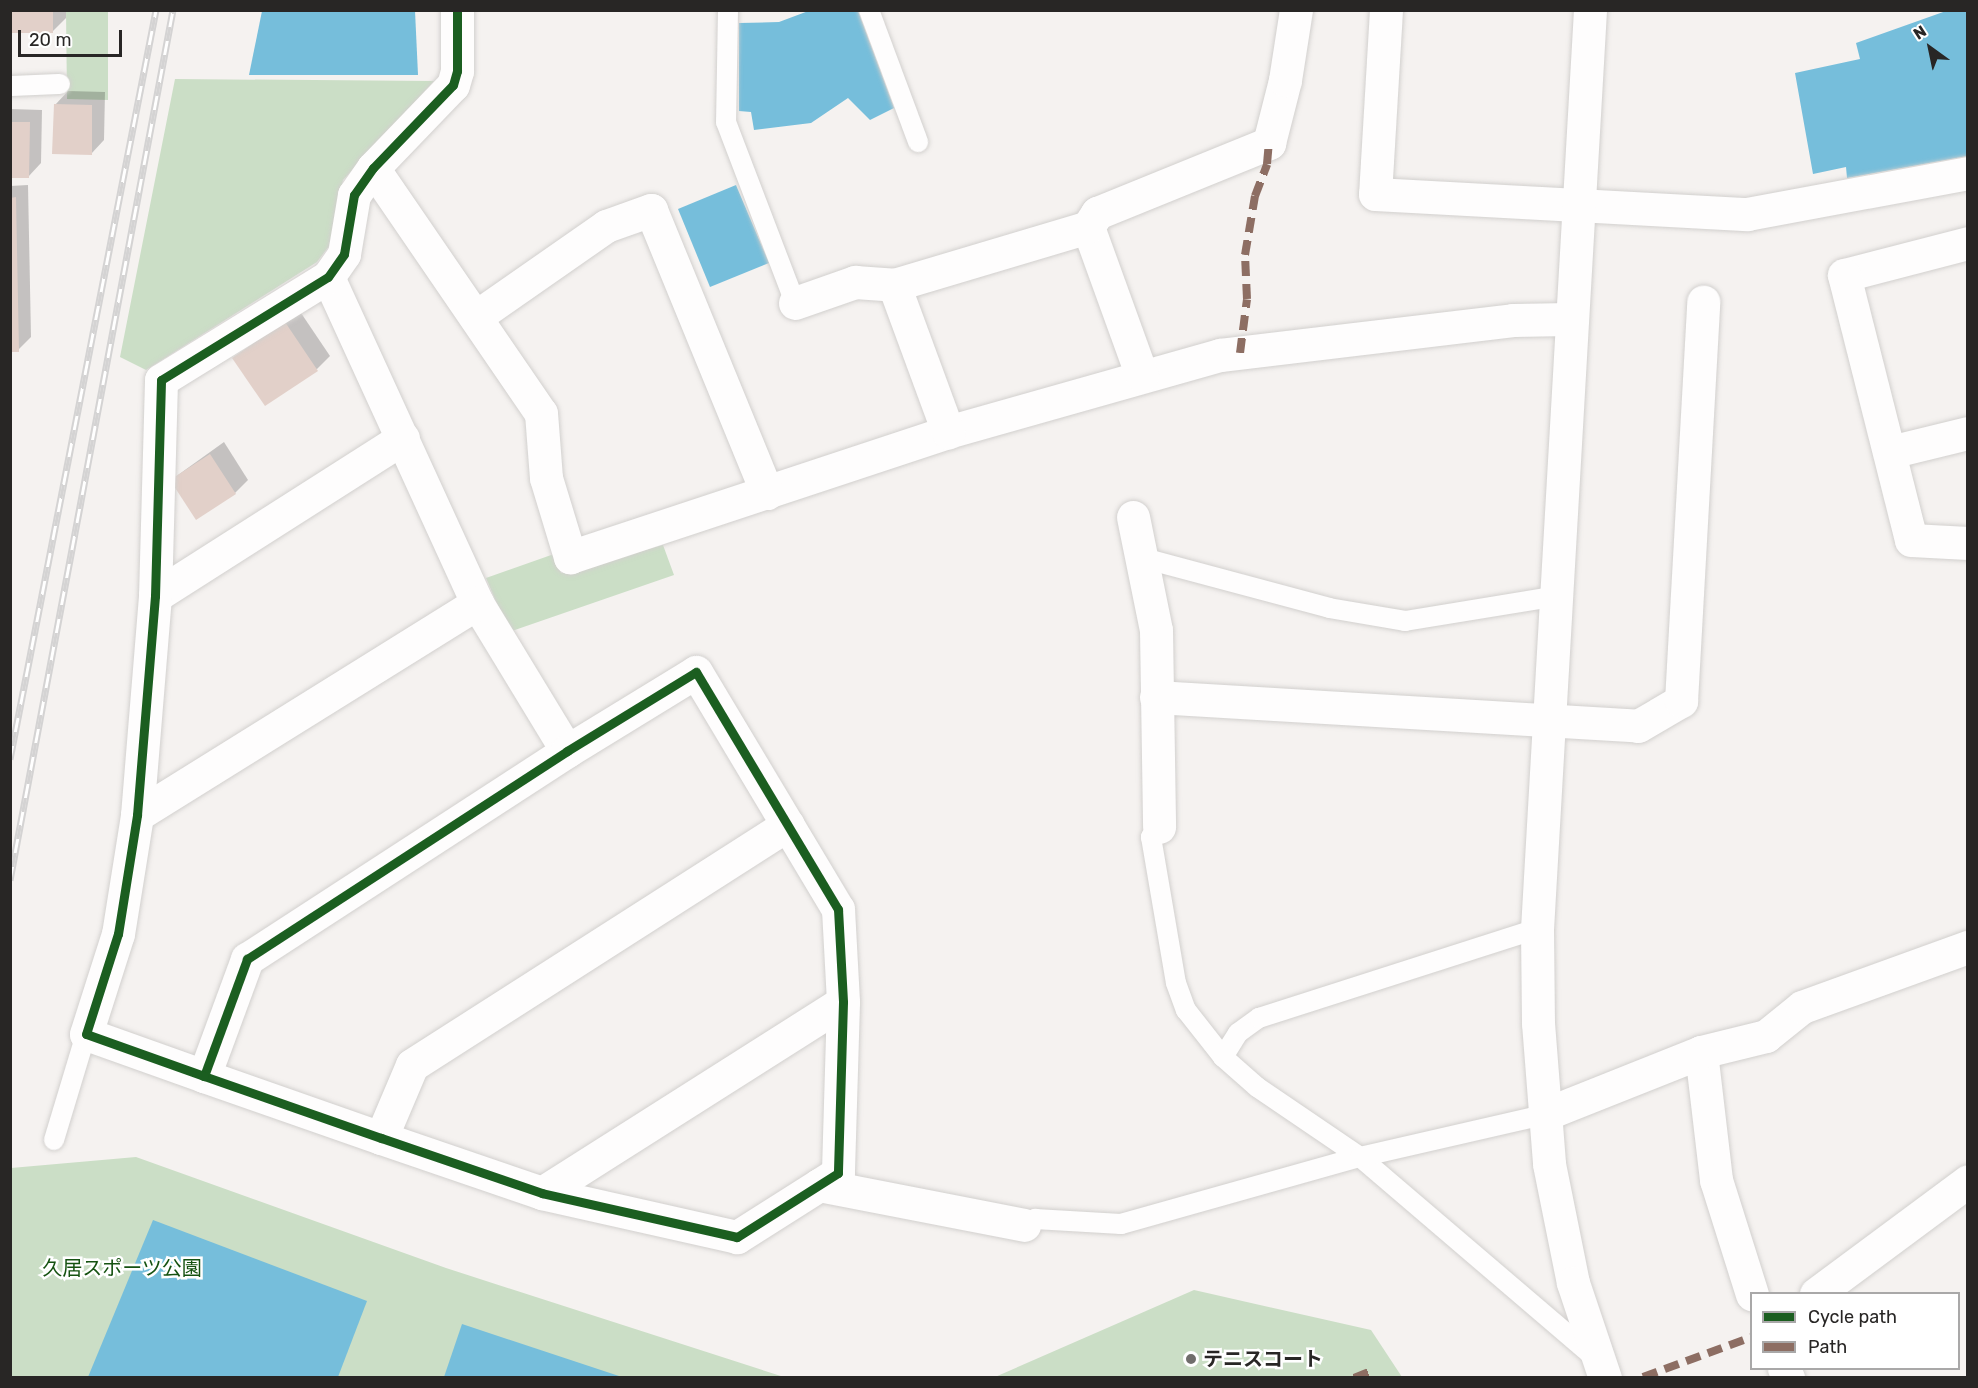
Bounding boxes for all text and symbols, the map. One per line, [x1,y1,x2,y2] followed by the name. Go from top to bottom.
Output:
[21,18,124,56] scale bar
[1900,18,1960,78] north arrow
[1910,21,1930,44] text: N
[29,29,71,51] text: 20 m
[42,1256,202,1280] park label: 久居スポーツ公園
[1750,1292,1960,1370] legend
[1808,1306,1897,1328] text: Cycle path
[1808,1336,1847,1358] text: Path
[1203,1347,1323,1371] place label: テニスコート
[1184,1352,1198,1366] marker: テニスコート

